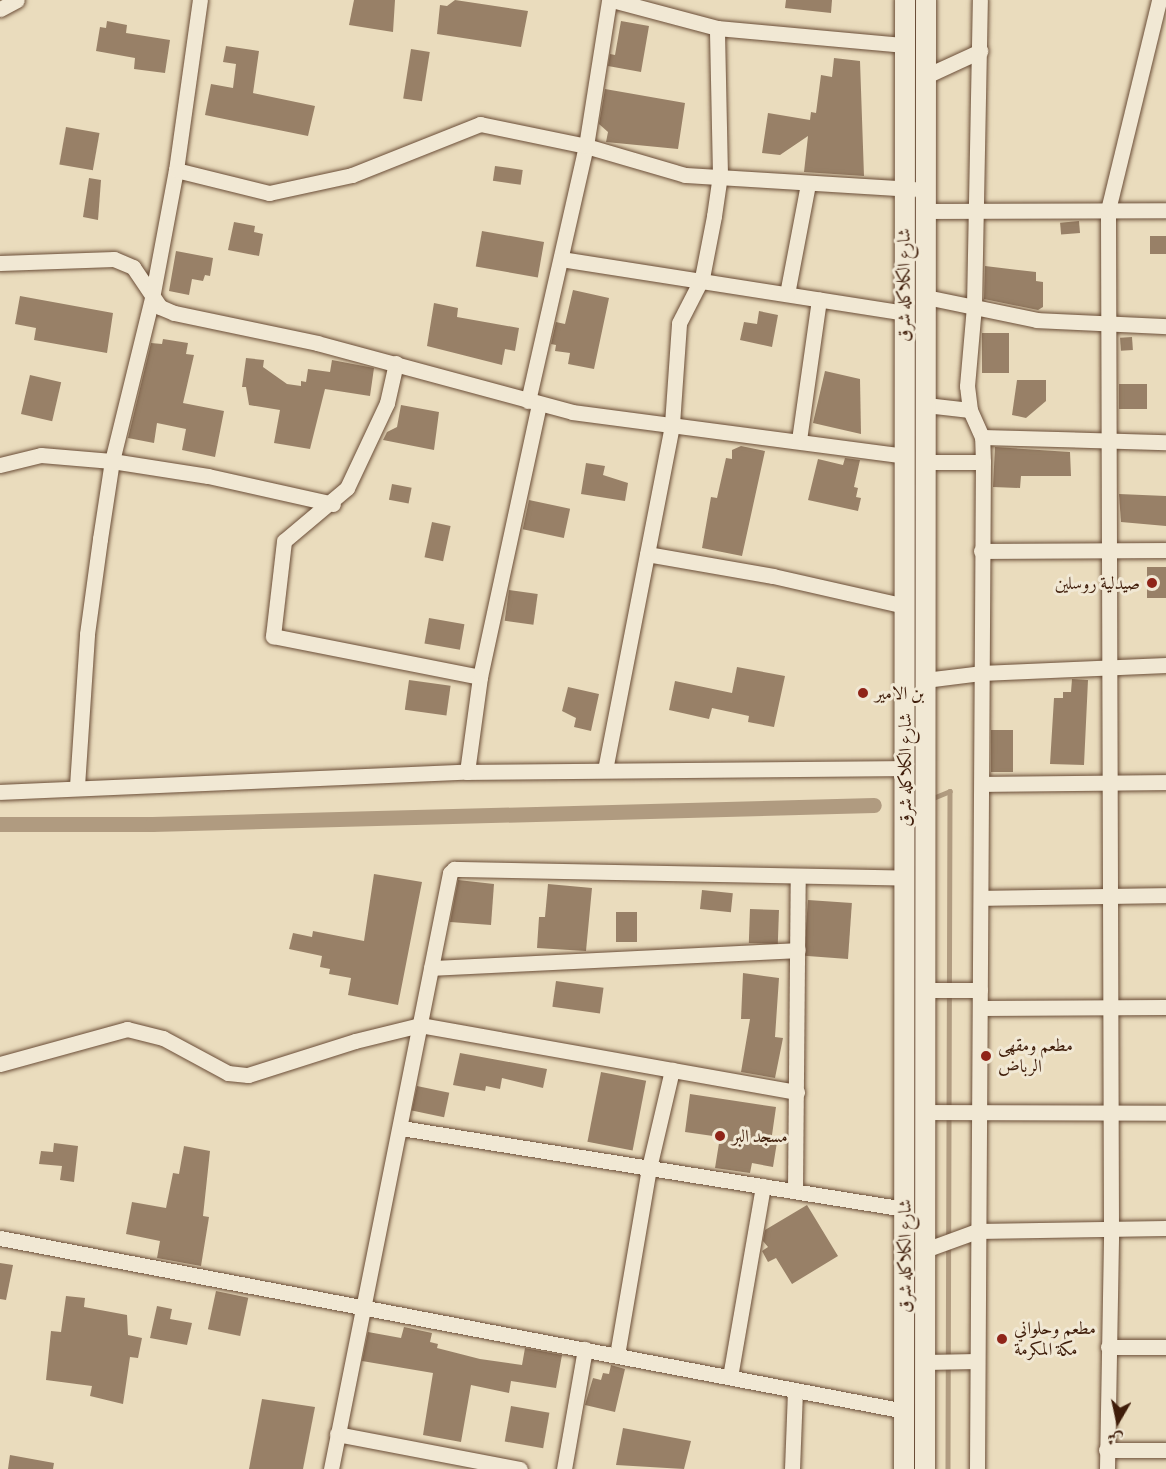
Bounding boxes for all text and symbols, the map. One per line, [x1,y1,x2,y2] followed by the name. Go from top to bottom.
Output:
[893,228,915,342] street label: شارع الكلاكله شرق
[1055,572,1140,594] place label: صيدلية روسلين
[1145,576,1159,590] marker: صيدلية روسلين
[875,682,924,704] place label: بن الامير
[856,686,870,700] marker: بن الامير
[894,713,916,827] street label: شارع الكلاكله شرق
[998,1035,1073,1078] place label: مطعم ومقهى الرباض
[979,1049,993,1063] marker: مطعم ومقهى الرباض
[732,1125,788,1147] place label: مسجد البر
[713,1129,727,1143] marker: مسجد البر
[894,1199,916,1313] street label: شارع الكلاكله شرق
[1014,1318,1096,1360] place label: مطعم وحلواني مكة المكرمة
[995,1332,1009,1346] marker: مطعم وحلواني مكة المكرمة
[1088,1391,1148,1451] north arrow
[1106,1427,1125,1451] text: ش

